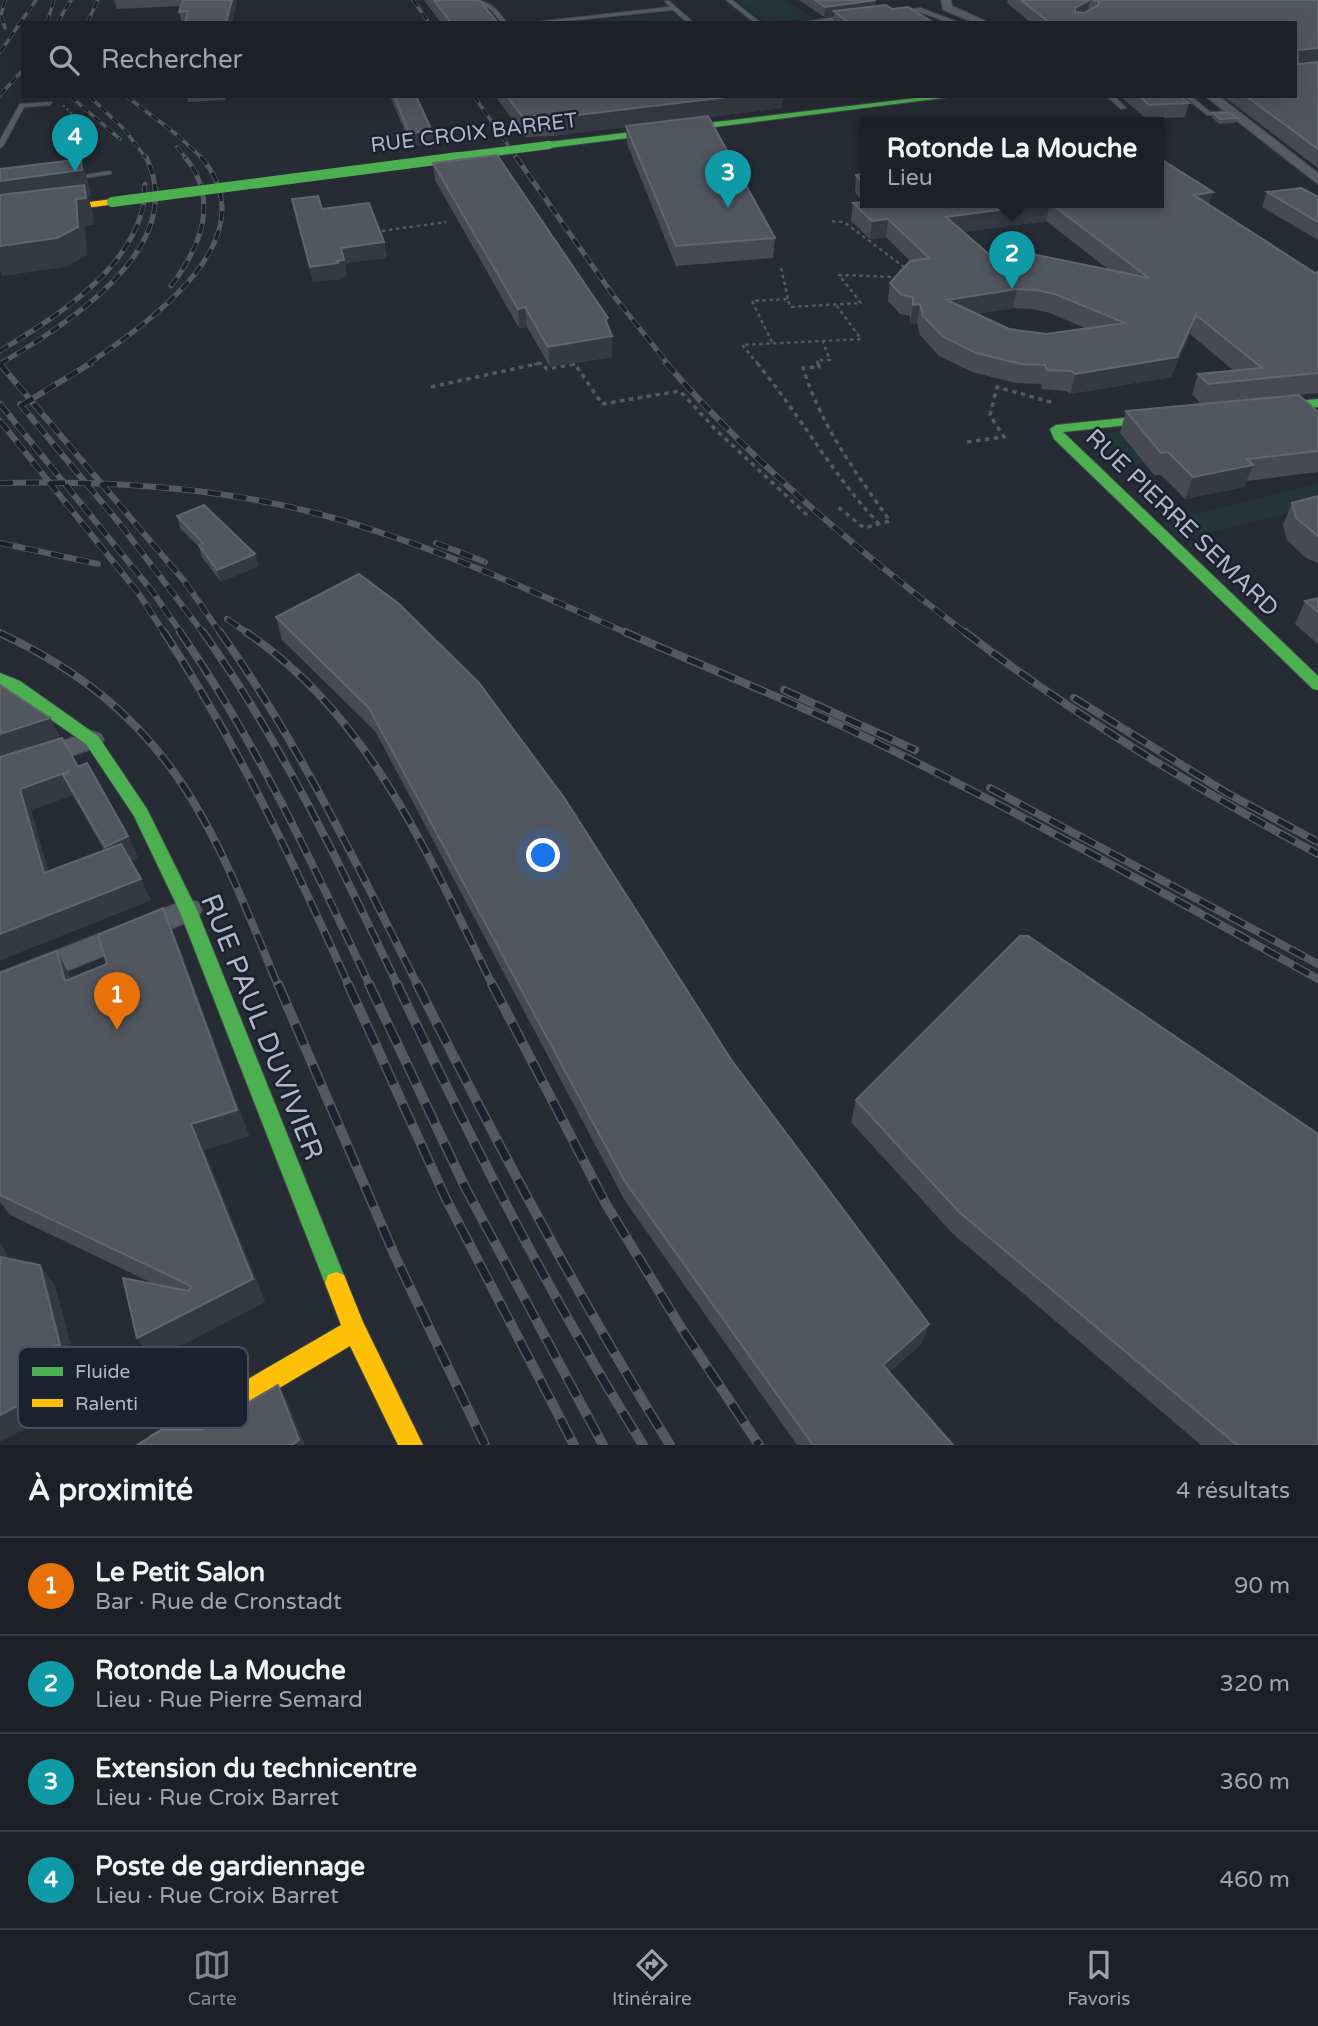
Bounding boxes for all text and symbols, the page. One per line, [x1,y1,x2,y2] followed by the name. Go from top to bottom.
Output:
[21,21,1297,98] search box
[45,41,83,79] icon: search
[101,44,243,75] text: Rechercher
[369,108,579,158] street label: RUE CROIX BARRET
[52,114,98,172] pin: 4
[860,117,1164,208] popup
[887,133,1137,164] text: Rotonde La Mouche
[705,150,751,208] pin: 3
[887,164,933,192] text: Lieu
[989,231,1035,289] pin: 2
[1079,423,1285,623] street label: RUE PIERRE SEMARD
[526,838,560,872] your location
[193,889,331,1165] street label: RUE PAUL DUVIVIER
[94,972,140,1030] pin: 1
[18,1347,248,1428] legend
[75,1361,130,1383] text: Fluide
[75,1393,138,1415] text: Ralenti
[28,1472,193,1509] text: À proximité
[1176,1477,1290,1505] text: 4 résultats
[95,1557,265,1588] text: Le Petit Salon
[44,1572,58,1600] text: 1
[1234,1572,1290,1600] text: 90 m
[95,1588,342,1616] text: Bar · Rue de Cronstadt
[95,1655,346,1686] text: Rotonde La Mouche
[44,1670,58,1698] text: 2
[1220,1670,1290,1698] text: 320 m
[95,1686,363,1714] text: Lieu · Rue Pierre Semard
[95,1753,417,1784] text: Extension du technicentre
[44,1768,58,1796] text: 3
[1220,1768,1290,1796] text: 360 m
[95,1784,339,1812] text: Lieu · Rue Croix Barret
[95,1851,365,1882] text: Poste de gardiennage
[44,1866,58,1894] text: 4
[1220,1866,1290,1894] text: 460 m
[95,1882,339,1910] text: Lieu · Rue Croix Barret
[188,1946,237,2010] tab: Carte
[612,1946,692,2010] tab: Itinéraire
[1067,1946,1130,2010] tab: Favoris

